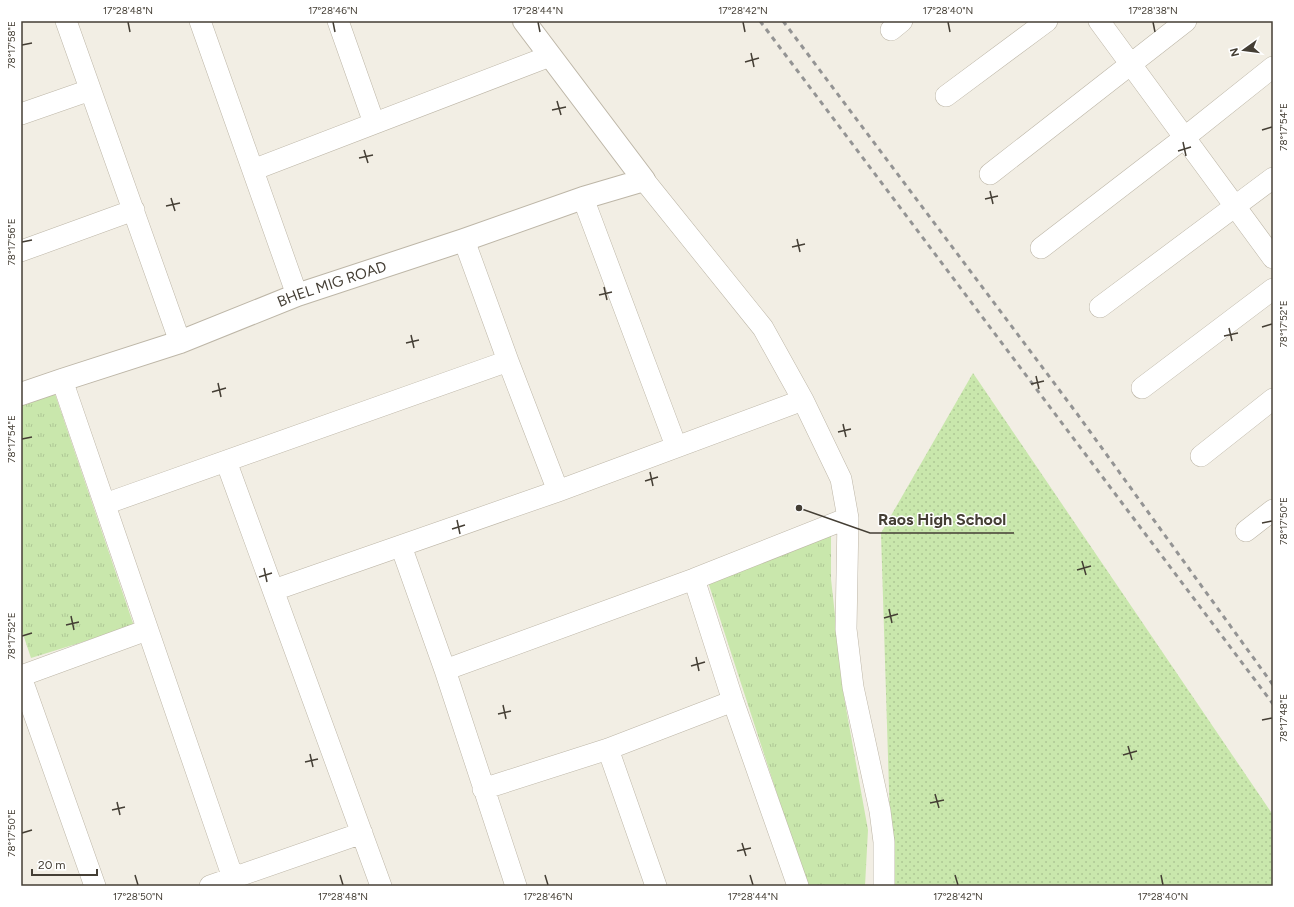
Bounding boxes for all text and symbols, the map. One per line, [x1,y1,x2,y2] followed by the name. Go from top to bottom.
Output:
[103,4,153,17] text: 17°28'48"N
[308,4,358,17] text: 17°28'46"N
[513,4,563,17] text: 17°28'44"N
[718,4,768,17] text: 17°28'42"N
[923,4,973,17] text: 17°28'40"N
[1128,4,1178,17] text: 17°28'38"N
[5,21,18,69] text: 78°17'58"E
[1224,30,1264,70] north arrow
[1227,47,1242,58] text: N
[1277,103,1290,151] text: 78°17'54"E
[5,218,18,266] text: 78°17'56"E
[275,257,389,311] street label: BHEL MIG ROAD
[1277,300,1290,348] text: 78°17'52"E
[5,415,18,463] text: 78°17'54"E
[1277,497,1290,545] text: 78°17'50"E
[870,505,1014,533] callout: Raos High School
[878,510,1006,529] text: Raos High School
[5,612,18,660] text: 78°17'52"E
[1277,694,1290,742] text: 78°17'48"E
[5,809,18,857] text: 78°17'50"E
[32,851,97,877] scale bar
[38,858,66,872] text: 20 m
[113,890,163,903] text: 17°28'50"N
[318,890,368,903] text: 17°28'48"N
[523,890,573,903] text: 17°28'46"N
[728,890,778,903] text: 17°28'44"N
[933,890,983,903] text: 17°28'42"N
[1138,890,1188,903] text: 17°28'40"N

